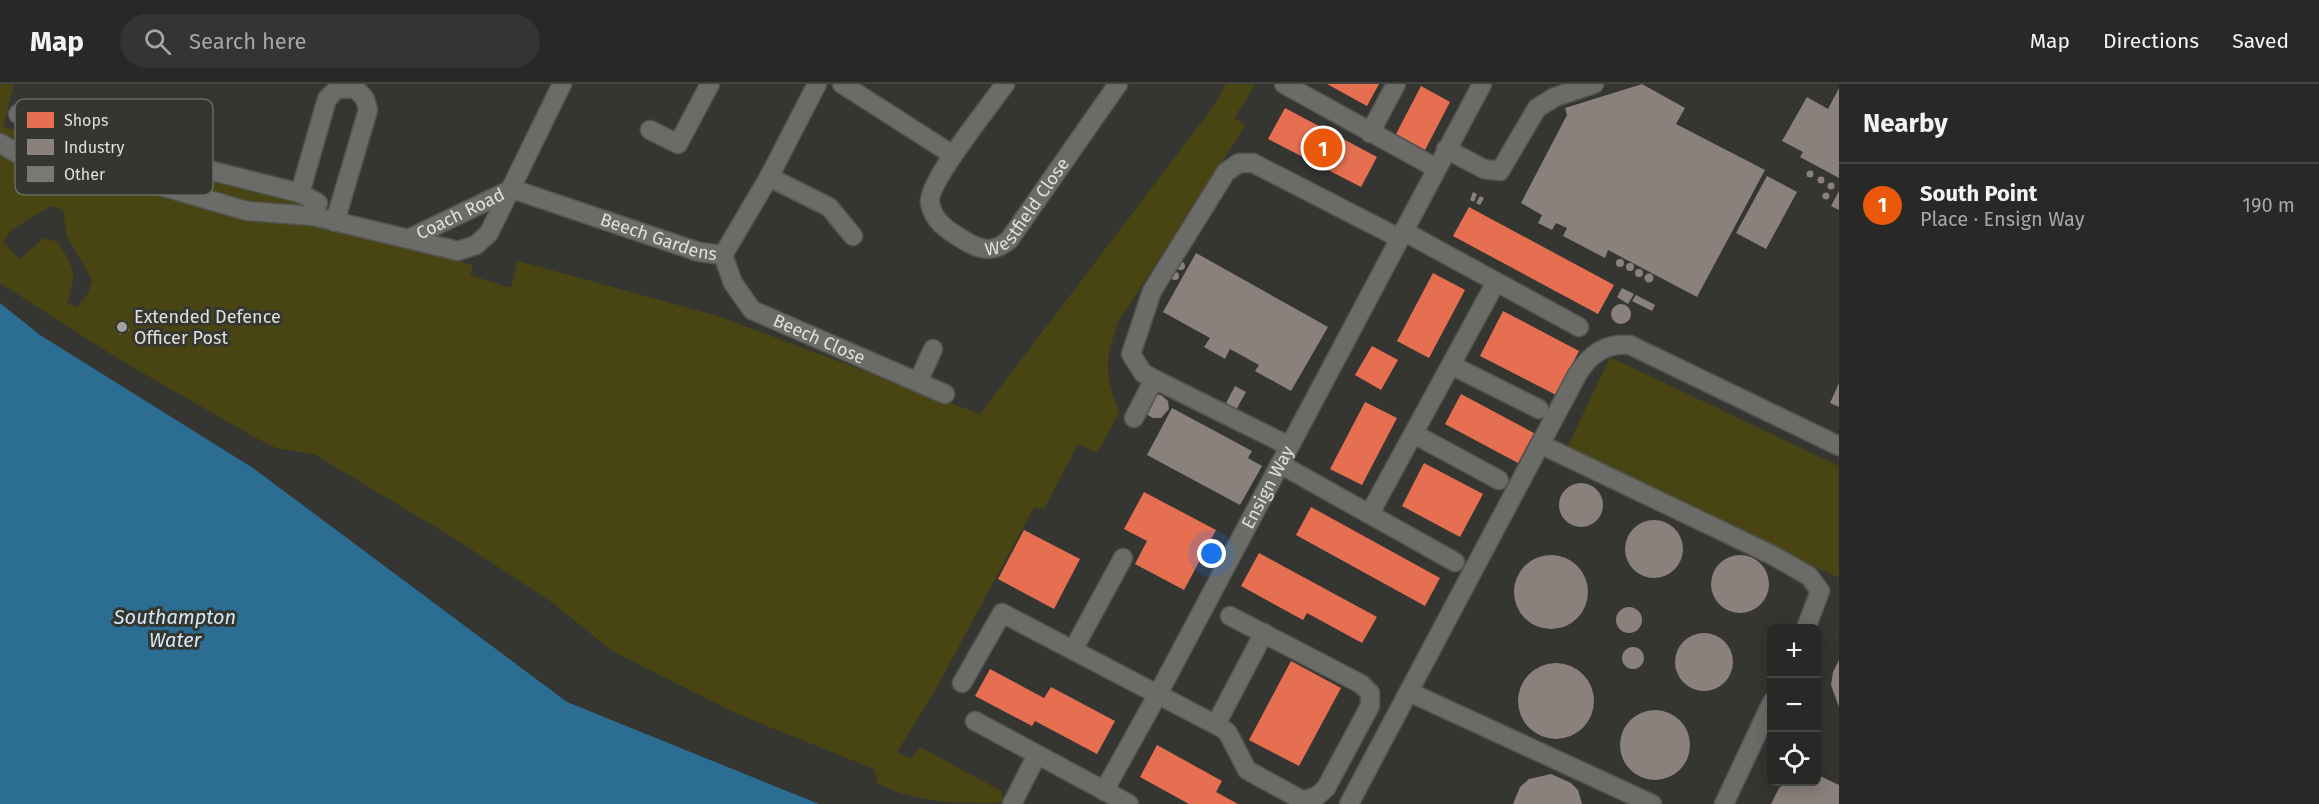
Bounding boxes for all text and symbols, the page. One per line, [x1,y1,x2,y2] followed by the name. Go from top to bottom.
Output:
[120,14,540,68] search box
[30,25,84,58] text: Map
[141,25,174,58] icon: search
[189,28,307,55] text: Search here
[2030,28,2070,54] text: Map
[2103,28,2199,54] text: Directions
[2232,28,2289,54] text: Saved
[15,99,213,195] legend
[1863,108,1948,139] text: Nearby
[64,111,108,130] text: Shops
[1304,126,1342,170] pin: 1
[64,138,124,157] text: Industry
[983,153,1074,261] street label: Westfield Close
[64,165,106,184] text: Other
[1920,180,2037,207] text: South Point
[413,183,508,244] street label: Coach Road
[1878,193,1887,217] text: 1
[2242,193,2295,217] text: 190 m
[1920,207,2084,231] text: Place · Ensign Way
[597,209,718,265] street label: Beech Gardens
[134,306,281,349] place label: Extended Defence Officer Post
[770,310,869,369] street label: Beech Close
[115,320,129,334] marker: Extended Defence Officer Post
[1237,442,1299,533] street label: Ensign Way
[1197,539,1226,568] your location
[113,605,236,652] water label: Southampton Water
[1767,624,1821,786] map controls
[1767,624,1821,678] button: +
[1767,678,1821,732] button: −
[1767,732,1821,786] button: locate

